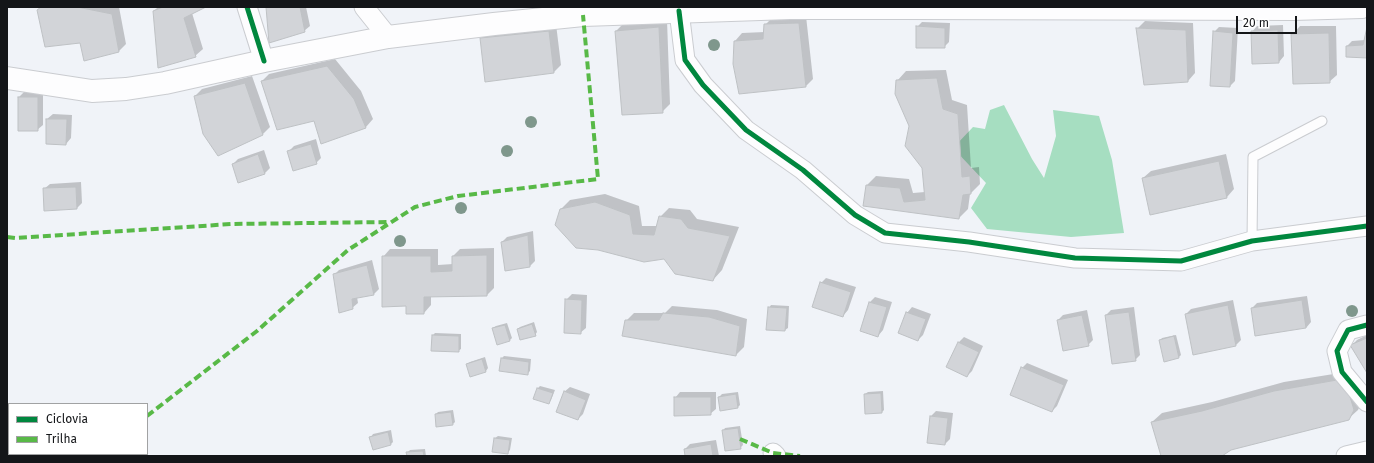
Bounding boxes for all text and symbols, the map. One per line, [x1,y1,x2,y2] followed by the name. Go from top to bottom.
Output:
[1238,8,1299,34] scale bar
[1243,16,1269,30] text: 20 m
[8,403,148,455] legend
[46,412,88,426] text: Ciclovia
[46,432,77,446] text: Trilha

